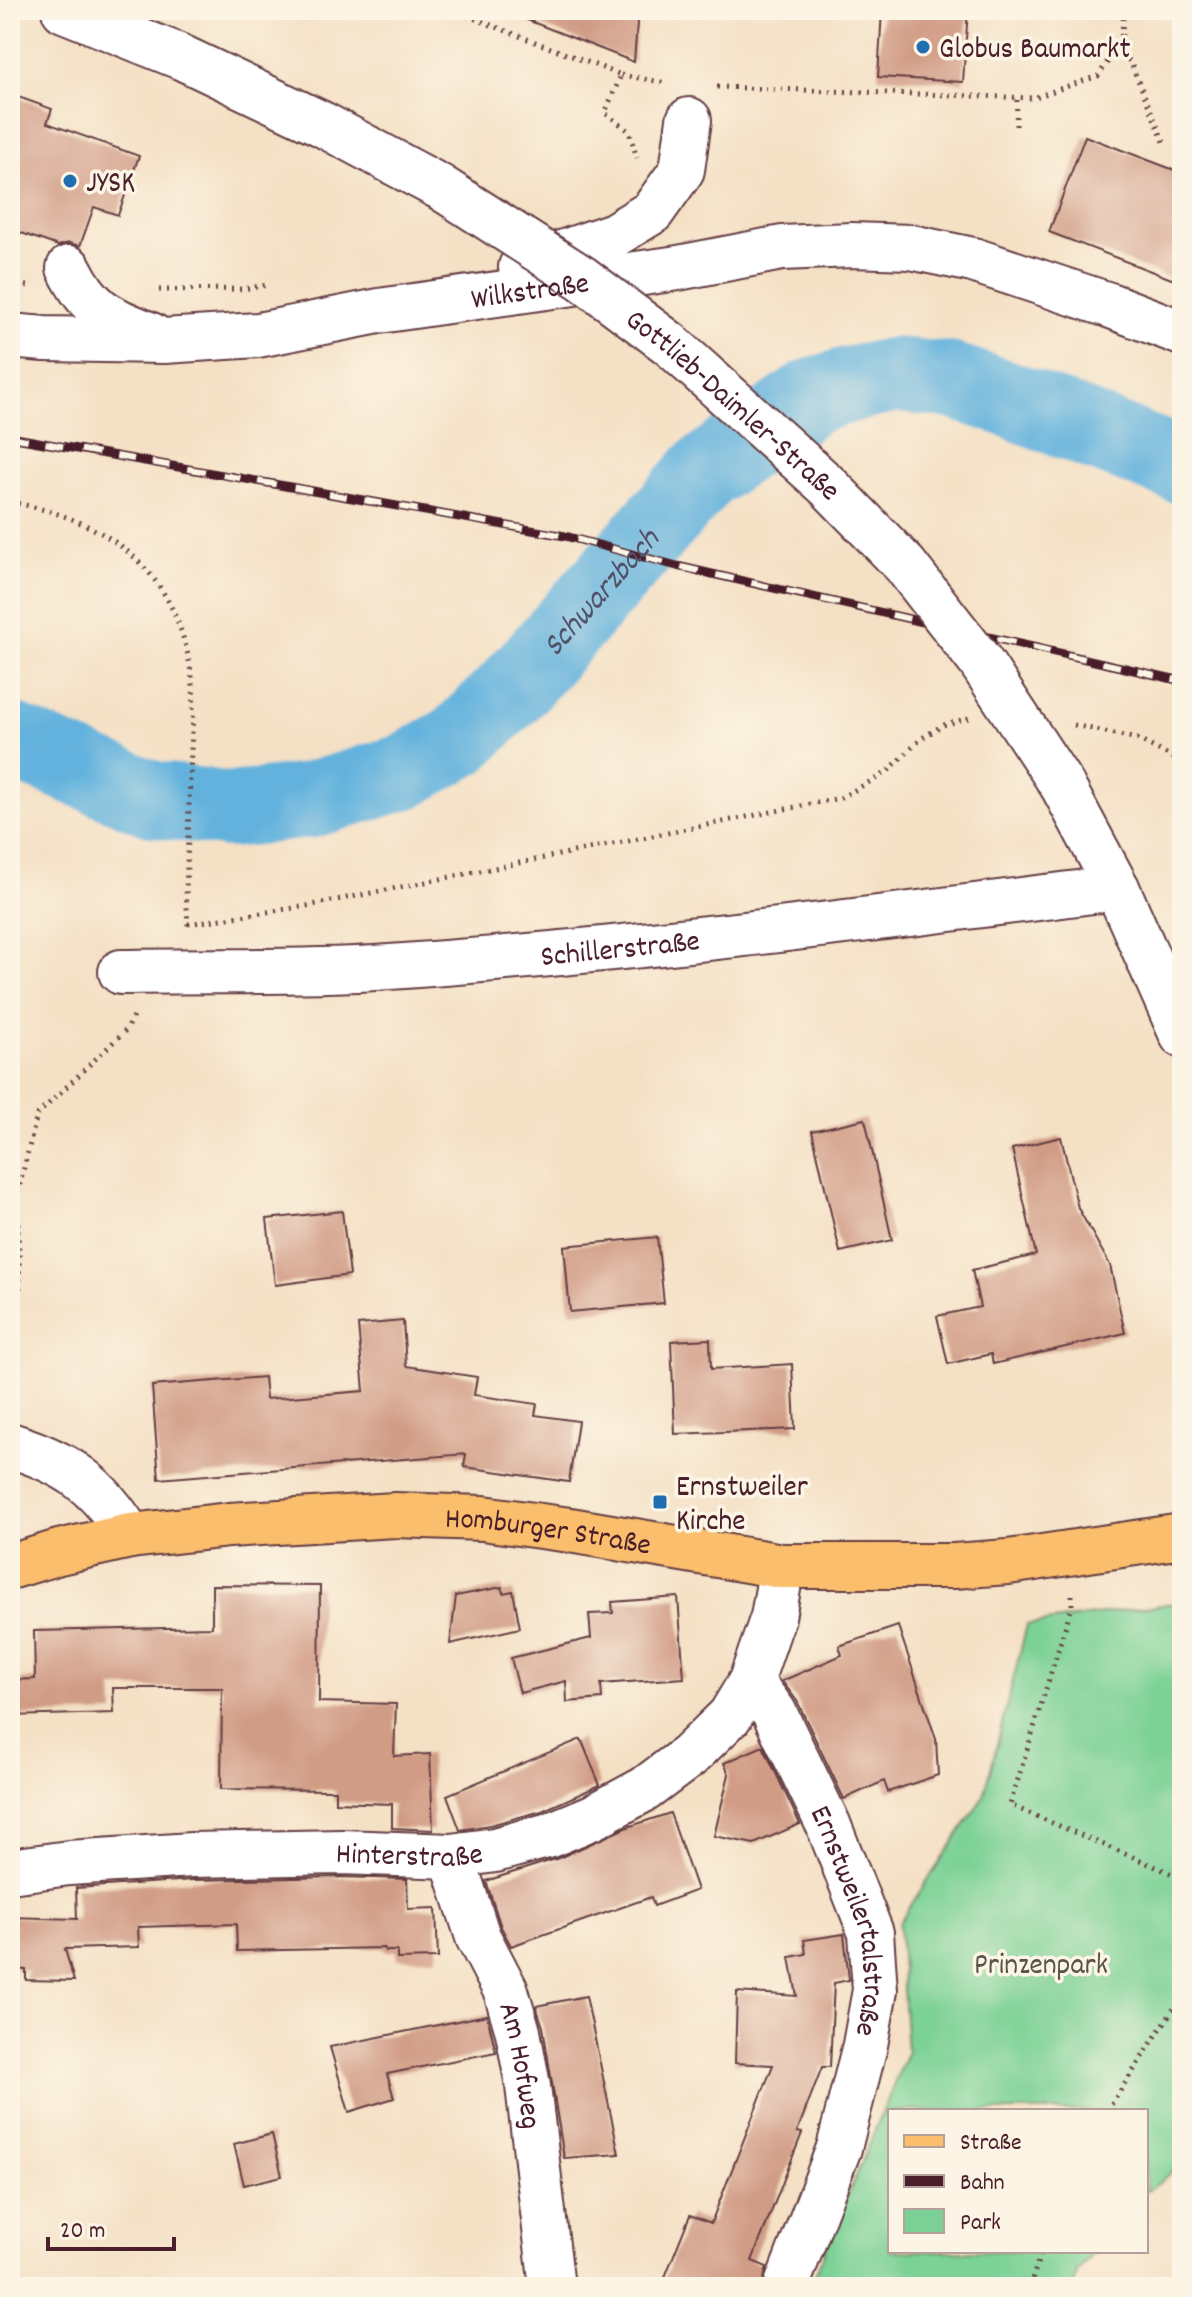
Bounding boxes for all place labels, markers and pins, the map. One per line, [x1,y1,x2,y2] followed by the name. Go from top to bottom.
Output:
[939,30,1130,73] place label: Globus Baumarkt
[914,38,932,56] marker: Globus Baumarkt
[86,164,135,207] place label: JYSK
[61,172,79,190] marker: JYSK
[676,1468,808,1545] place label: Ernstweiler Kirche
[651,1493,669,1511] marker: Ernstweiler Kirche

